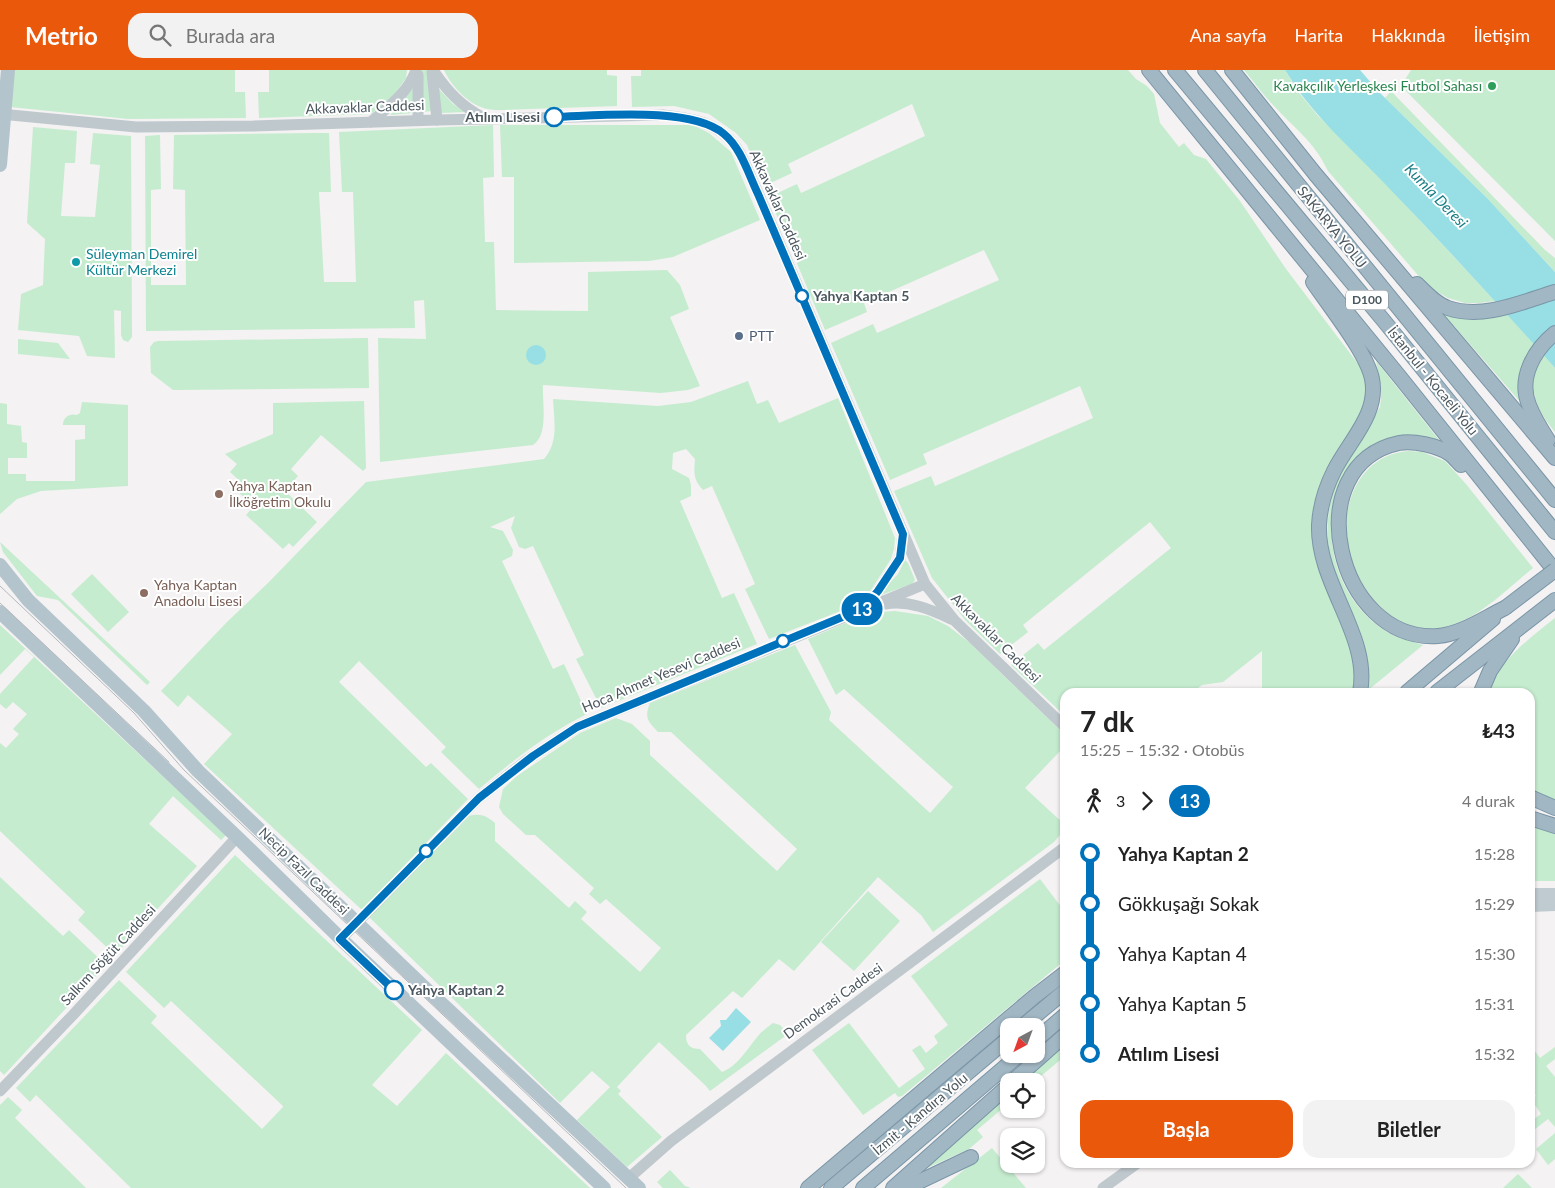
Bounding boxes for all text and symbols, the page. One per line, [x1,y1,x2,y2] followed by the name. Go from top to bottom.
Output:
[128,13,478,58] search box
[25,21,98,50] text: Metrio
[146,21,174,49] icon: search
[186,24,275,47] text: Burada ara
[1190,24,1267,46] text: Ana sayfa
[1295,24,1343,46] text: Harita
[1371,24,1445,46] text: Hakkında
[1473,24,1530,46] text: İletişim
[1273,77,1482,94] place label: Kavakçılık Yerleşkesi Futbol Sahası
[1486,80,1498,92] marker: Kavakçılık Yerleşkesi Futbol Sahası
[305,96,425,117] street label: Akkavaklar Caddesi
[544,107,564,127] marker: Atılım Lisesi
[464,108,540,125] place label: Atılım Lisesi
[746,147,810,263] street label: Akkavaklar Caddesi
[1402,159,1472,232] water label: Kumla Deresi
[1294,182,1371,271] street label: SAKARYA YOLU
[86,245,197,278] place label: Süleyman Demirel Kültür Merkezi
[70,256,82,268] marker: Süleyman Demirel Kültür Merkezi
[812,287,909,304] place label: Yahya Kaptan 5
[795,289,809,303] marker: Yahya Kaptan 5
[1346,290,1388,310] road number: D100
[1384,323,1482,438] street label: İstanbul - Kocaeli Yolu
[749,327,775,344] place label: PTT
[733,330,745,342] marker: PTT
[229,477,331,510] place label: Yahya Kaptan İlköğretim Okulu
[213,488,225,500] marker: Yahya Kaptan İlköğretim Okulu
[154,576,242,609] place label: Yahya Kaptan Anadolu Lisesi
[138,587,150,599] marker: Yahya Kaptan Anadolu Lisesi
[948,590,1044,686] street label: Akkavaklar Caddesi
[840,593,884,625] line badge: 13
[852,598,872,620] text: 13
[579,633,742,716] street label: Hoca Ahmet Yesevi Caddesi
[776,634,790,648] unlabelled marker
[1080,704,1134,738] text: 7 dk
[1482,719,1515,742] text: ₺43
[1080,740,1244,759] text: 15:25 – 15:32 · Otobüs
[1080,787,1108,815] icon: walk
[1133,787,1161,815] icon: forward
[1179,790,1200,812] text: 13
[1116,791,1125,810] text: 3
[1462,791,1515,810] text: 4 durak
[256,823,353,918] street label: Necip Fazıl Caddesi
[1118,842,1249,865] text: Yahya Kaptan 2
[419,844,433,858] unlabelled marker
[1474,844,1515,863] text: 15:28
[1118,892,1259,915] text: Gökkuşağı Sokak
[1474,894,1515,913] text: 15:29
[57,901,159,1008] street label: Salkım Söğüt Caddesi
[1118,942,1247,965] text: Yahya Kaptan 4
[1474,944,1515,963] text: 15:30
[780,959,886,1042] street label: Demokrasi Caddesi
[384,980,404,1000] marker: Yahya Kaptan 2
[407,981,504,998] place label: Yahya Kaptan 2
[1118,992,1247,1015] text: Yahya Kaptan 5
[1474,994,1515,1013] text: 15:31
[1000,1018,1045,1062] north arrow
[1000,1018,1045,1173] map controls
[1118,1042,1219,1065] text: Atılım Lisesi
[1474,1044,1515,1063] text: 15:32
[869,1069,971,1158] street label: İzmit - Kandıra Yolu
[1000,1073,1045,1118] button: locate
[1080,1100,1293,1158] button: Başla
[1303,1100,1515,1158] button: Biletler
[1000,1128,1045,1173] button: layers

